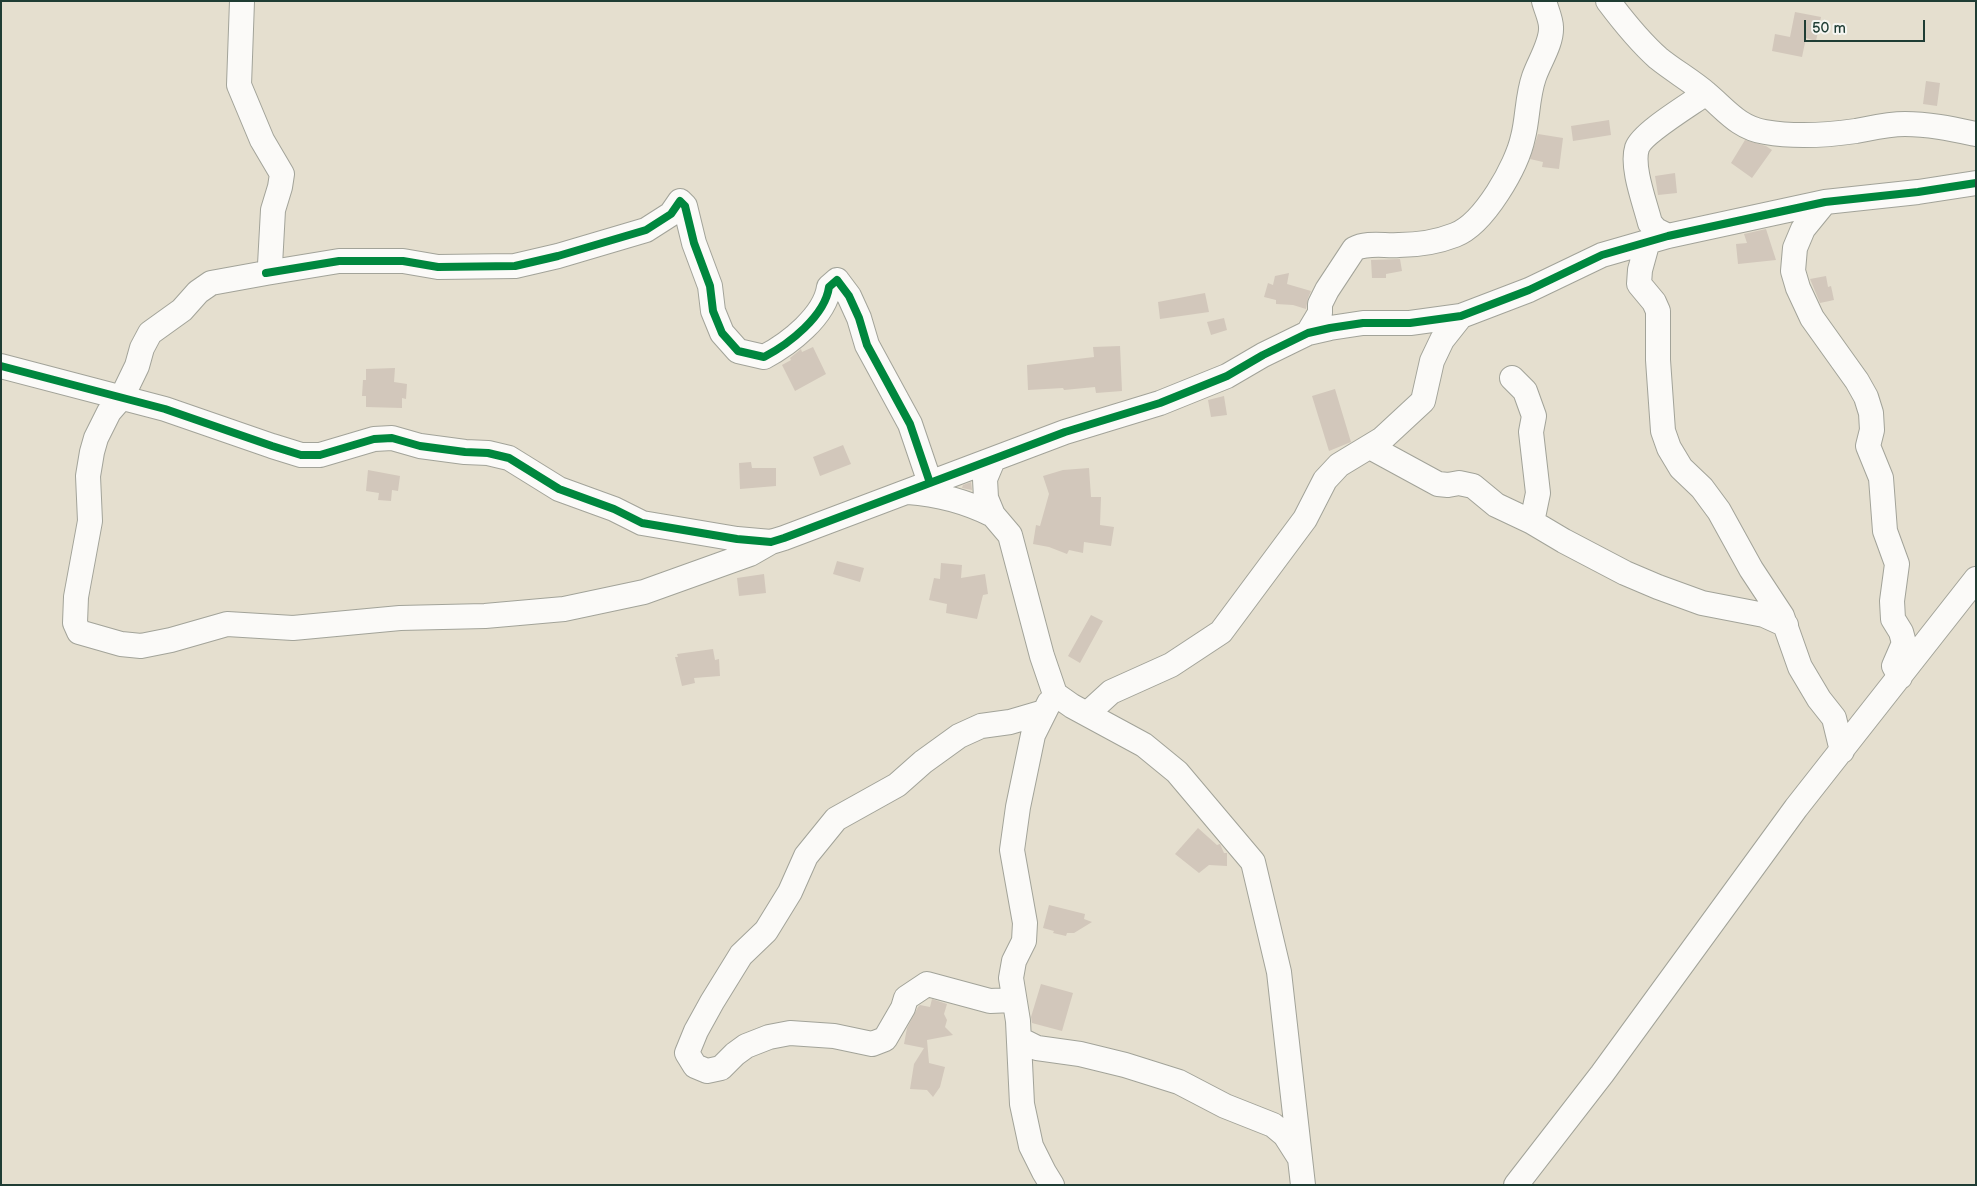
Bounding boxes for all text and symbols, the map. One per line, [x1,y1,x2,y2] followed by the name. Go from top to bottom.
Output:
[1807,10,1928,42] scale bar
[1812,19,1846,38] text: 50 m

